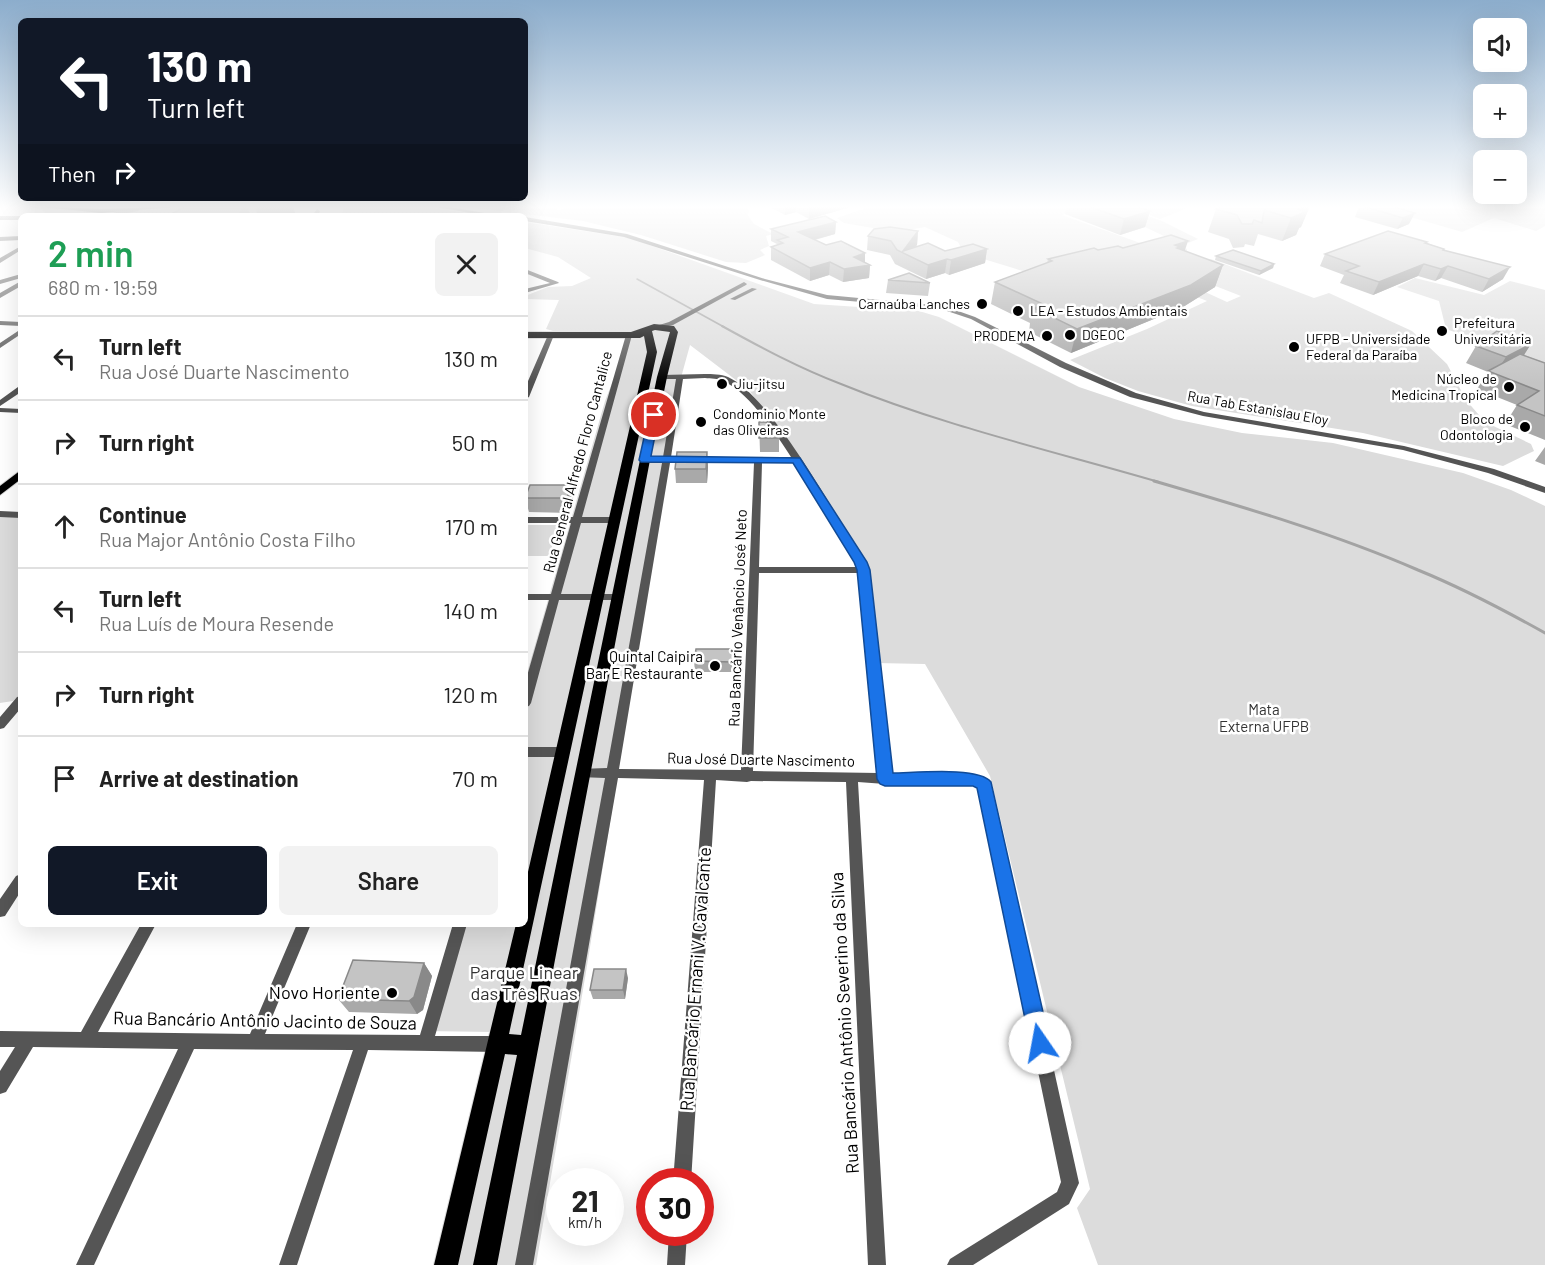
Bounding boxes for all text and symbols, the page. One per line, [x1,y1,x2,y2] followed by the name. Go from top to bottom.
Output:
[1473,18,1527,204] map controls
[1473,18,1527,72] button: sound
[147,40,252,90] text: 130 m
[48,42,126,120] icon: left
[1473,84,1527,138] button: +
[147,91,245,123] text: Turn left
[1473,150,1527,204] button: −
[108,156,141,189] icon: right
[48,160,96,186] text: Then
[48,231,134,274] text: 2 min
[435,233,498,296] button: close
[48,275,158,299] text: 680 m · 19:59
[858,295,970,312] place label: Carnaúba Lanches
[975,297,989,311] marker: Carnaúba Lanches
[1030,302,1188,319] place label: LEA - Estudos Ambientais
[1011,304,1025,318] marker: LEA - Estudos Ambientais
[1454,314,1531,347] place label: Prefeitura Universitária
[1435,324,1449,338] marker: Prefeitura Universitária
[1082,326,1125,343] place label: DGEOC
[974,327,1035,344] place label: PRODEMA
[1063,328,1077,342] marker: DGEOC
[1040,329,1054,343] marker: PRODEMA
[1306,330,1431,363] place label: UFPB - Universidade Federal da Paraíba
[99,333,182,359] text: Turn left
[1287,340,1301,354] marker: UFPB - Universidade Federal da Paraíba
[48,342,81,375] icon: left
[444,345,498,371] text: 130 m
[539,349,615,575] street label: Rua General Alfredo Floro Cantalice
[99,359,350,383] text: Rua José Duarte Nascimento
[1391,370,1497,403] place label: Núcleo de Medicina Tropical
[734,375,785,392] place label: Jiu-jitsu
[715,377,729,391] marker: Jiu-jitsu
[1502,380,1516,394] marker: Núcleo de Medicina Tropical
[1186,387,1330,428] street label: Rua Tab Estanislau Eloy
[628,389,679,440] pin
[637,398,670,431] icon: arrive
[713,405,826,438] place label: Condominio Monte das Oliveiras
[1440,410,1513,443] place label: Bloco de Odontologia
[694,415,708,429] marker: Condominio Monte das Oliveiras
[1518,420,1532,434] marker: Bloco de Odontologia
[48,426,81,459] icon: right
[99,429,194,455] text: Turn right
[452,429,498,455] text: 50 m
[99,501,187,527] text: Continue
[724,509,750,727] street label: Rua Bancário Venâncio José Neto
[48,510,81,543] icon: ahead
[445,513,498,539] text: 170 m
[99,527,356,551] text: Rua Major Antônio Costa Filho
[99,585,182,611] text: Turn left
[48,594,81,627] icon: left
[443,597,498,623] text: 140 m
[99,611,334,635] text: Rua Luís de Moura Resende
[586,647,703,682] place label: Quintal Caipira Bar E Restaurante
[708,659,722,673] marker: Quintal Caipira Bar E Restaurante
[48,678,81,711] icon: right
[99,681,194,707] text: Turn right
[443,681,498,707] text: 120 m
[1219,700,1309,735] park label: Mata Externa UFPB
[667,748,855,770] street label: Rua José Duarte Nascimento
[48,762,81,795] icon: arrive
[99,765,298,791] text: Arrive at destination
[453,765,498,791] text: 70 m
[48,846,267,915] button: Exit
[279,846,498,915] button: Share
[675,846,715,1112] street label: Rua Bancário Ernani V. Cavalcante
[825,872,863,1174] street label: Rua Bancário Antônio Severino da Silva
[470,961,579,1004] park label: Parque Linear das Três Ruas
[269,981,380,1003] place label: Novo Horiente
[385,986,399,1000] marker: Novo Horiente
[113,1006,417,1034] street label: Rua Bancário Antônio Jacinto de Souza
[1008,1011,1072,1075] position arrow
[636,1168,714,1246] speed limit sign: 30
[571,1182,599,1218] text: 21
[568,1213,602,1231] text: km/h

